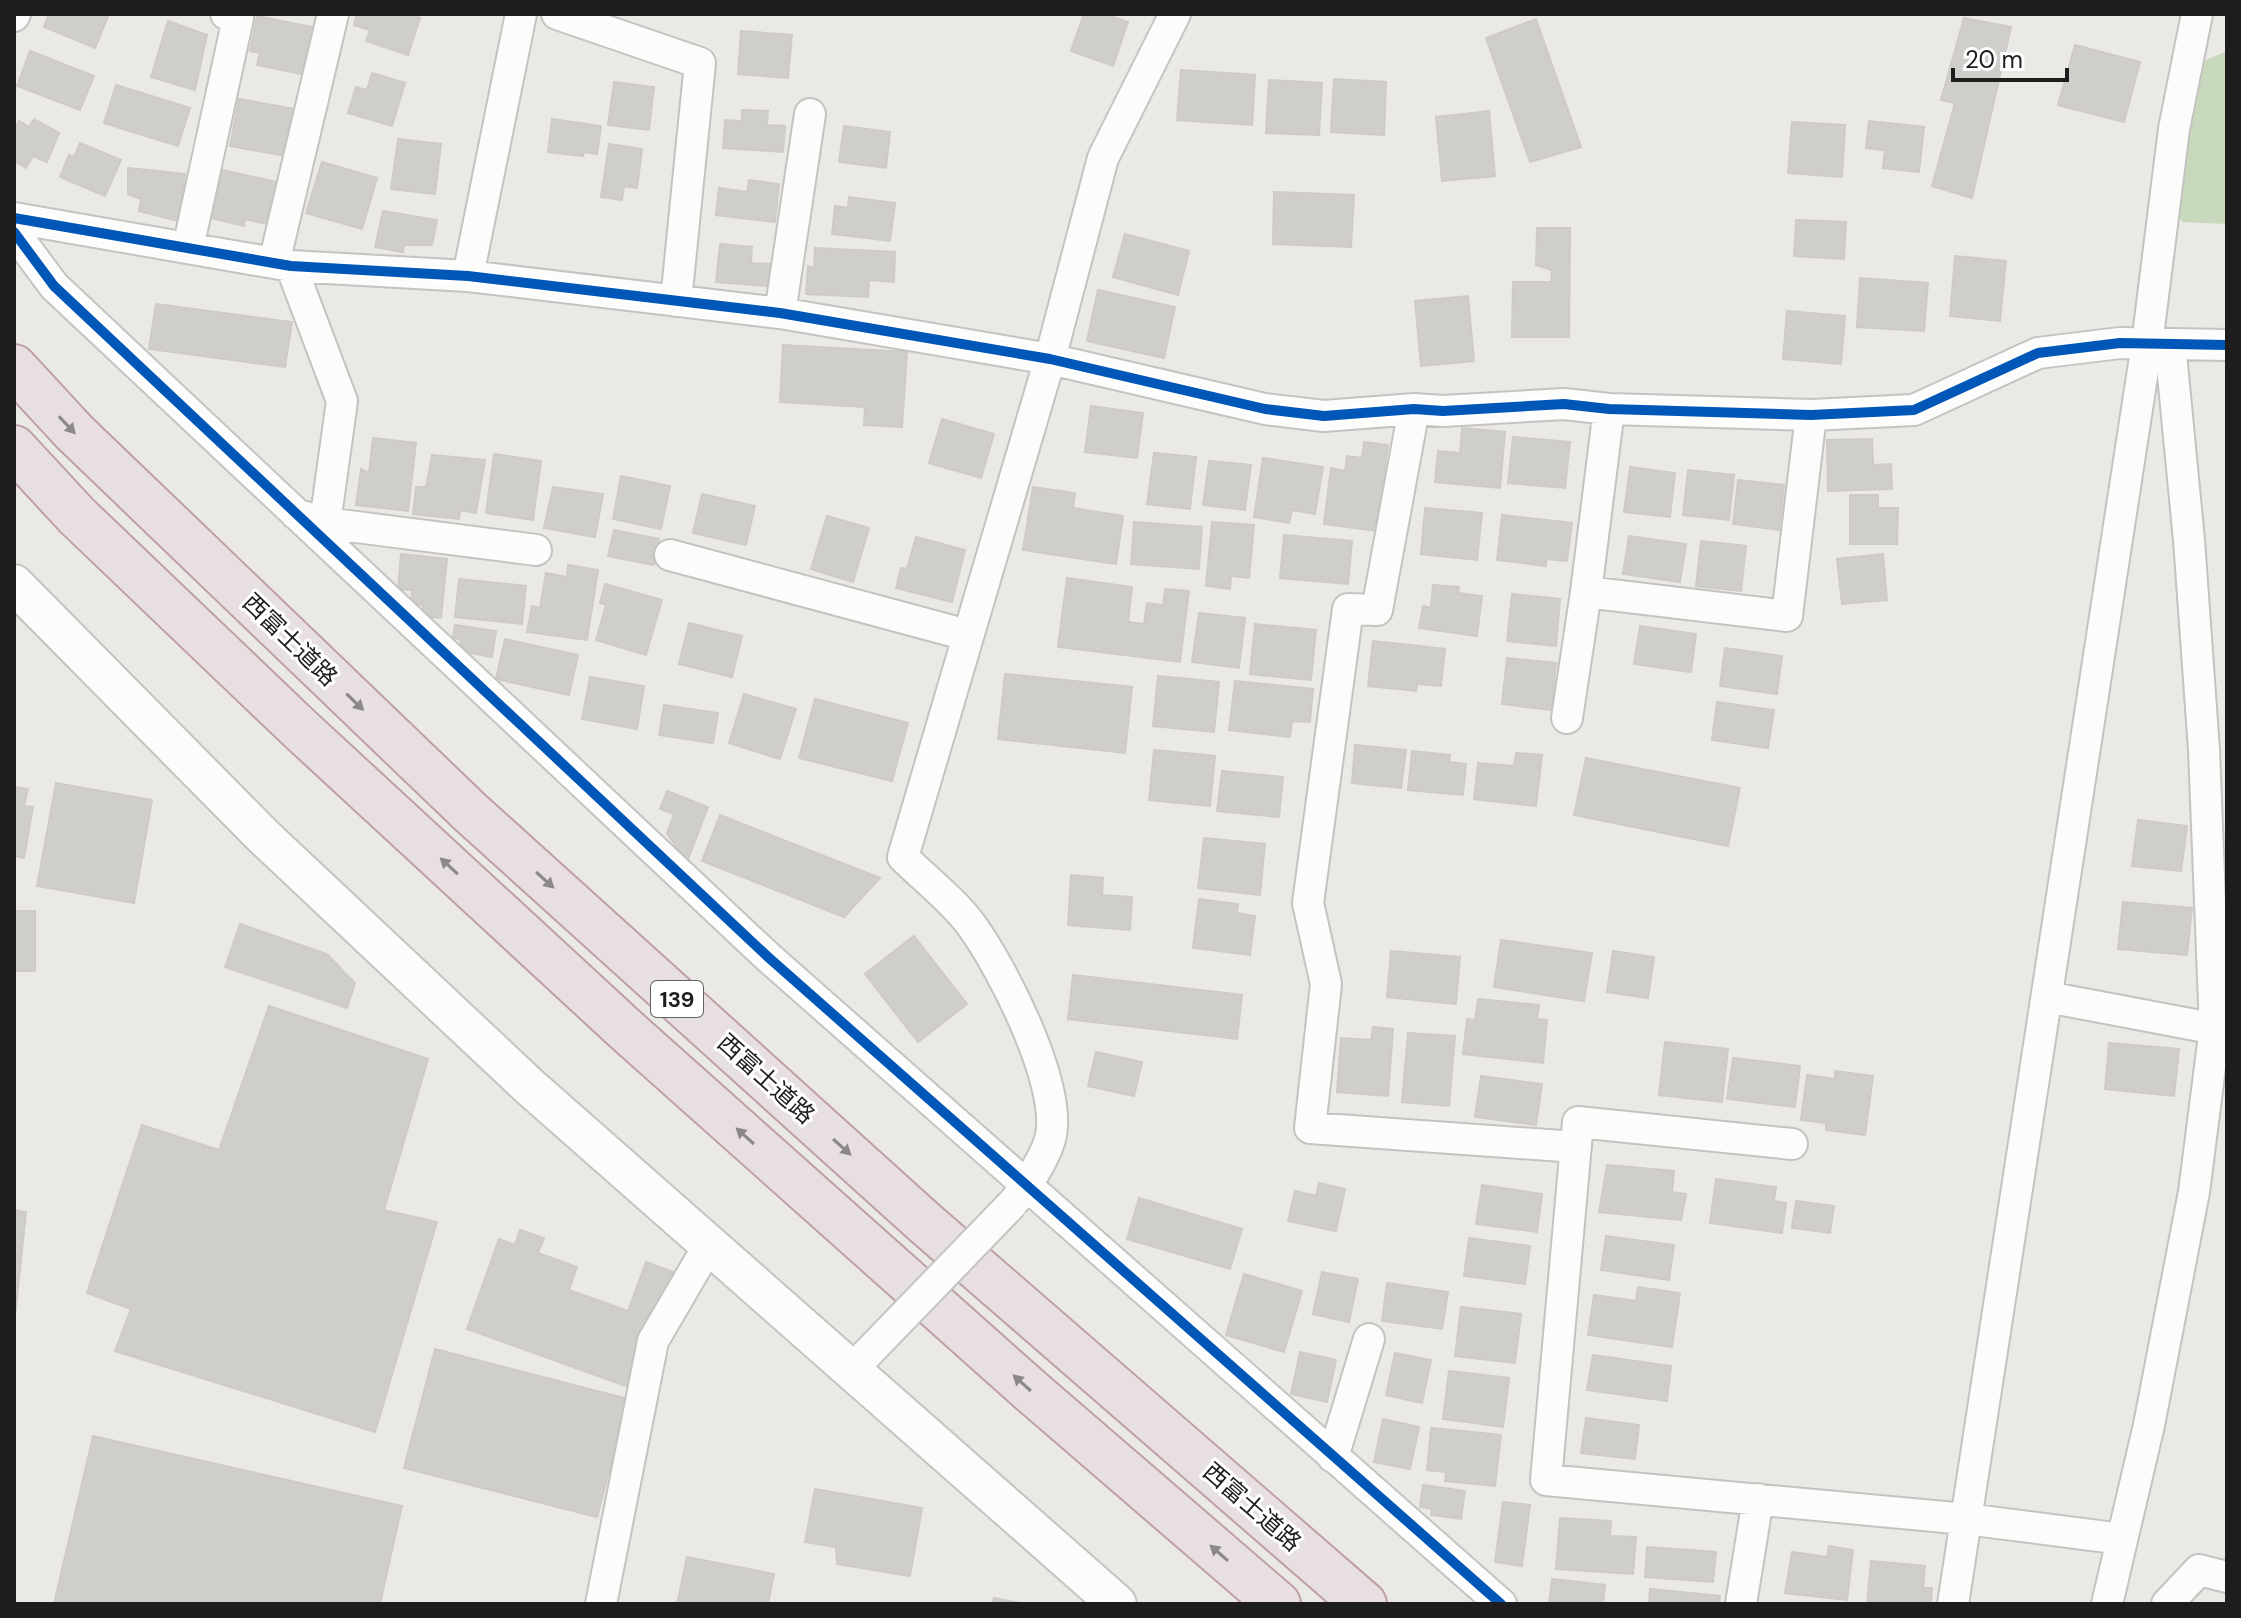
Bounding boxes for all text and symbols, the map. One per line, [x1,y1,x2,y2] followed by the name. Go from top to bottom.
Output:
[1953,32,2067,82] scale bar
[1965,44,2023,75] text: 20 m
[57,415,75,434] one-way arrow
[236,587,344,692] street label: 西富士道路
[345,692,364,711] one-way arrow
[440,858,459,876] one-way arrow
[535,870,554,888] one-way arrow
[651,981,703,1017] road number: 139
[711,1027,821,1130] street label: 西富士道路
[735,1128,755,1145] one-way arrow
[832,1138,851,1156] one-way arrow
[1013,1375,1032,1393] one-way arrow
[1197,1456,1308,1558] street label: 西富士道路
[1210,1545,1230,1562] one-way arrow

